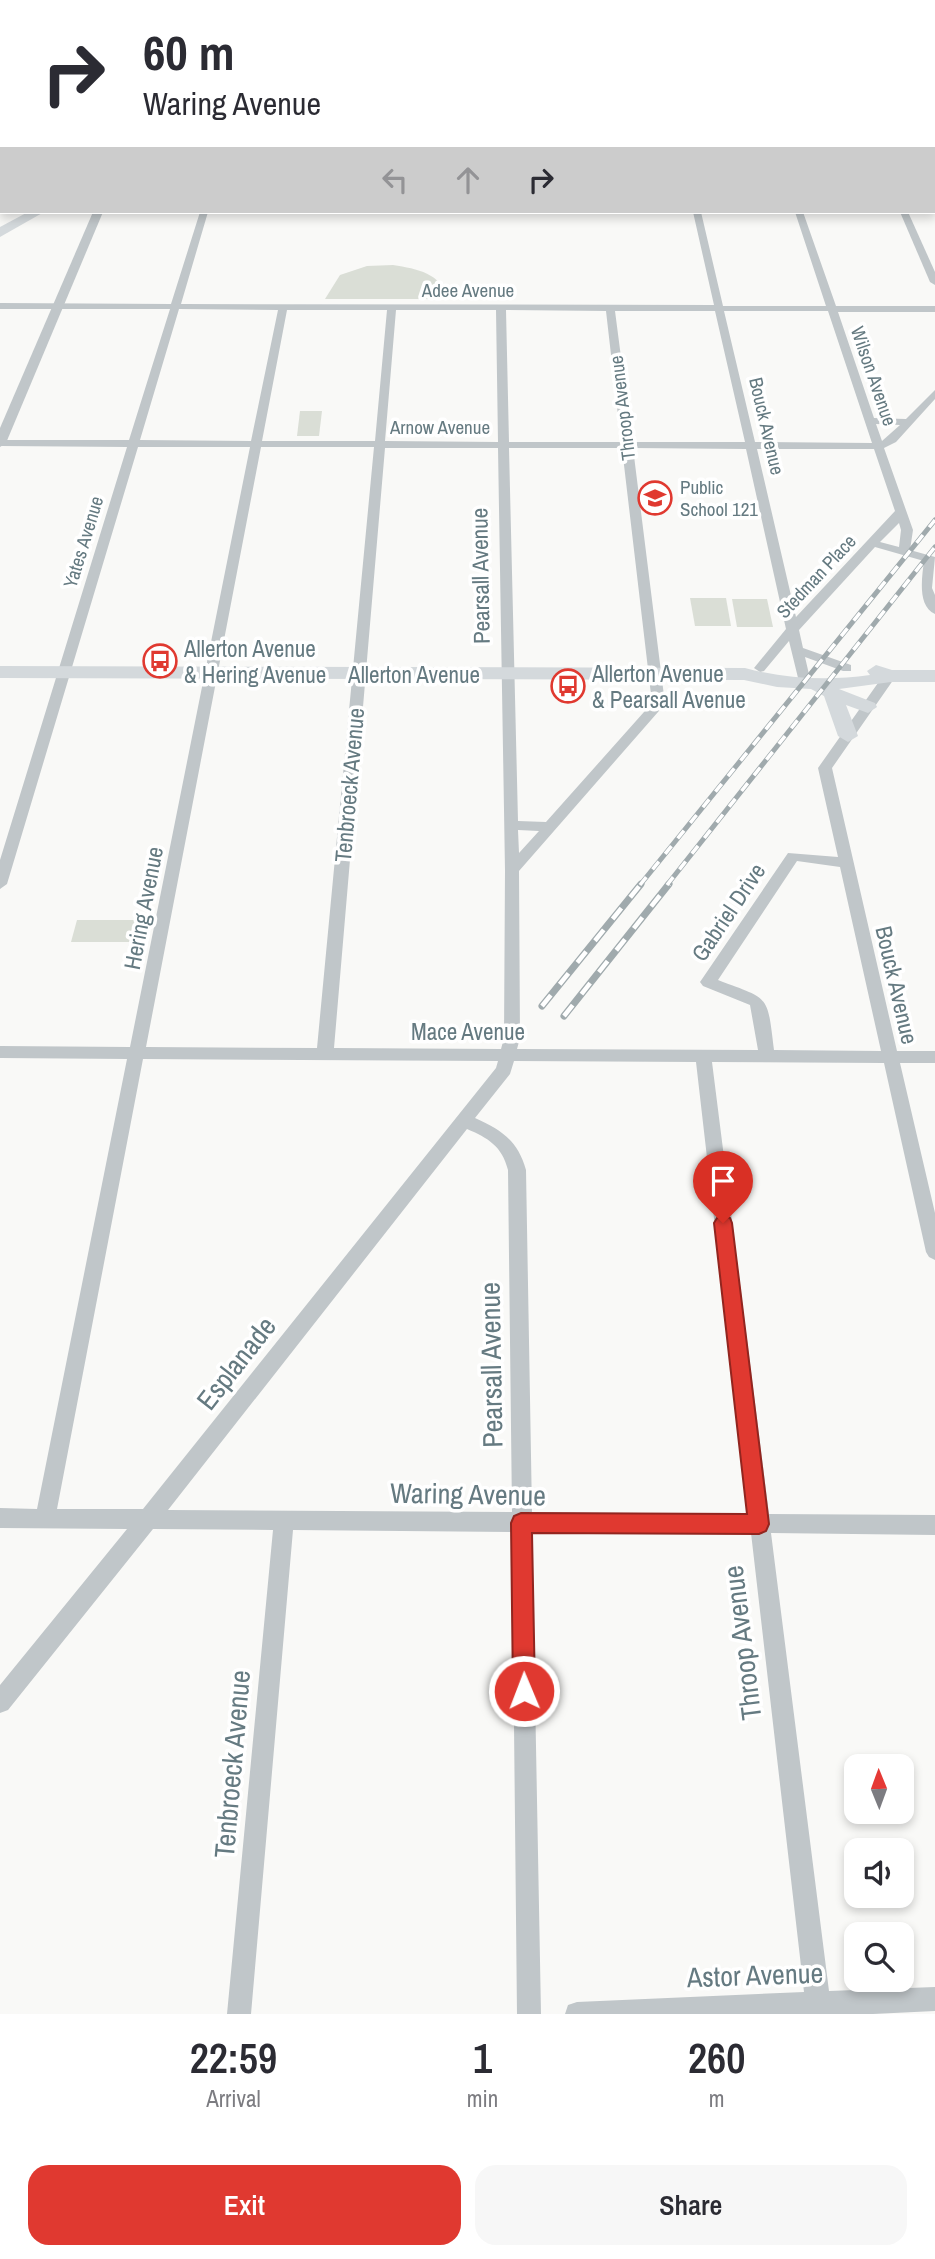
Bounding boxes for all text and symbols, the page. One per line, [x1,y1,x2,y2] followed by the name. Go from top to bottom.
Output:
[143,19,235,85] text: 60 m
[28,28,119,119] icon: right
[143,82,321,125] text: Waring Avenue
[376,161,414,199] icon: left
[449,161,487,199] icon: ahead
[522,161,560,199] icon: right
[421,277,514,303] street label: Adee Avenue
[845,323,903,429] street label: Wilson Avenue
[603,354,641,462] street label: Throop Avenue
[743,375,791,477] street label: Bouck Avenue
[389,414,490,440] street label: Arnow Avenue
[680,474,758,522] place label: Public School 121
[636,479,674,517] school or university icon: Public School 121
[57,493,109,591] street label: Yates Avenue
[463,508,497,644] street label: Pearsall Avenue
[770,528,862,624] street label: Stedman Place
[183,633,326,690] place label: Allerton Avenue & Hering Avenue
[141,642,179,680] bus stop icon: Allerton Avenue & Hering Avenue
[591,658,746,715] place label: Allerton Avenue & Pearsall Avenue
[347,659,480,690] street label: Allerton Avenue
[549,667,587,705] bus stop icon: Allerton Avenue & Pearsall Avenue
[327,707,371,863] street label: Tenbroeck Avenue
[116,844,170,972] street label: Hering Avenue
[684,857,772,967] street label: Gabriel Drive
[868,923,926,1047] street label: Bouck Avenue
[411,1016,525,1047] street label: Mace Avenue
[693,1151,753,1223] pin
[704,1162,742,1200] icon: arrive
[471,1282,511,1448] street label: Pearsall Avenue
[188,1309,284,1417] street label: Esplanade
[390,1474,546,1514] street label: Waring Avenue
[714,1564,770,1722] street label: Throop Avenue
[487,1654,561,1728] position arrow
[205,1668,259,1860] street label: Tenbroeck Avenue
[844,1754,914,1824] north arrow
[844,1754,914,1992] map controls
[844,1838,914,1908] button: sound
[844,1922,914,1992] button: search
[685,1954,824,1996] street label: Astor Avenue
[190,2030,277,2086] text: 22:59
[473,2030,492,2086] text: 1
[688,2030,745,2086] text: 260
[206,2083,261,2114] text: Arrival
[467,2083,498,2114] text: min
[709,2083,724,2114] text: m
[28,2165,461,2245] button: Exit
[475,2165,907,2245] button: Share

